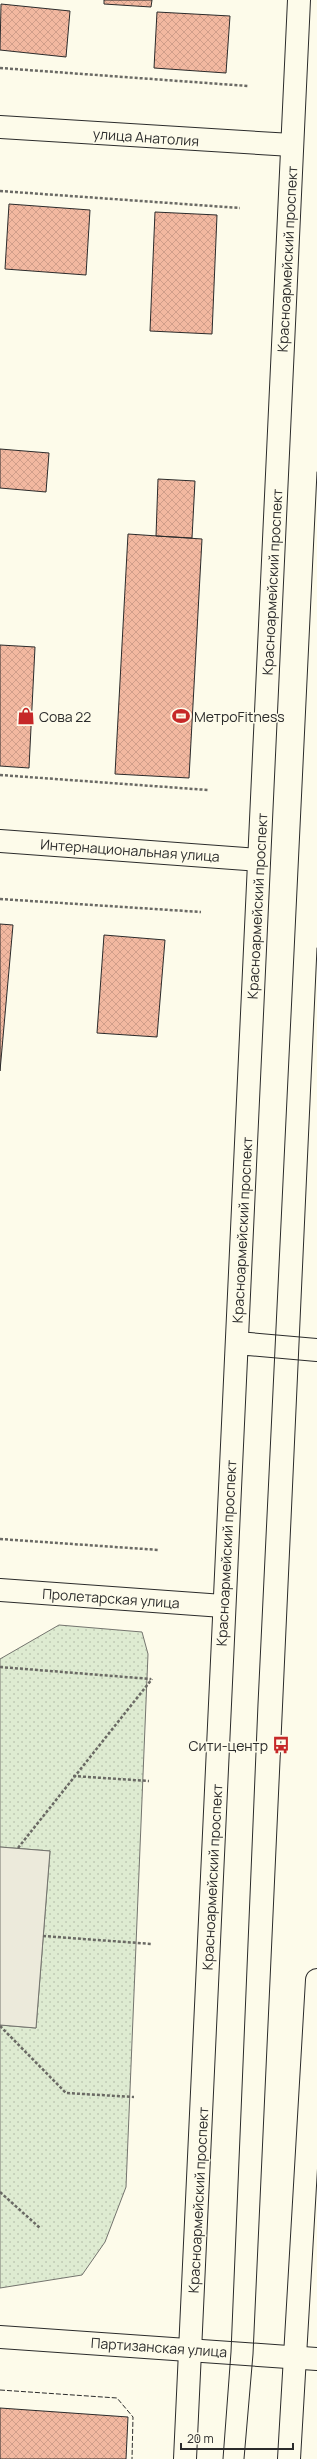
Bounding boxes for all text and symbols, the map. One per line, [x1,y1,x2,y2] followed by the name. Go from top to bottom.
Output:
[92,124,200,150] street label: улица Анатолия
[273,165,301,353] street label: Красноармейский проспект
[258,488,286,676] street label: Красноармейский проспект
[16,706,36,726] shop icon: Сова 22
[171,706,191,726] sports icon: МетроFitness
[39,707,91,726] place label: Сова 22
[194,707,285,726] place label: МетроFitness
[243,812,271,1000] street label: Красноармейский проспект
[40,834,220,866] street label: Интернациональная улица
[228,1136,256,1324] street label: Красноармейский проспект
[212,1459,240,1647] street label: Красноармейский проспект
[42,1584,180,1612] street label: Пролетарская улица
[271,1735,291,1755] bus stop icon: Сити-центр
[189,1736,268,1755] place label: Сити-центр
[198,1783,226,1971] street label: Красноармейский проспект
[184,2106,212,2294] street label: Красноармейский проспект
[90,2333,228,2361] street label: Партизанская улица
[181,2425,293,2451] scale bar
[187,2430,214,2447] text: 20 m

